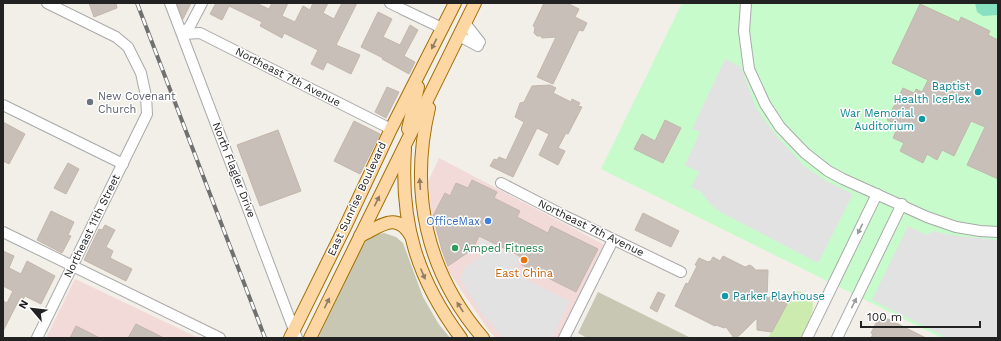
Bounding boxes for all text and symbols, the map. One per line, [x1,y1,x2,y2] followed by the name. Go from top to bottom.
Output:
[431,39,437,50] one-way arrow
[233,45,343,109] street label: Northeast 7th Avenue
[893,80,970,106] place label: Baptist Health IcePlex
[973,87,983,97] marker: Baptist Health IcePlex
[98,90,176,116] place label: New Covenant Church
[85,97,95,107] marker: New Covenant Church
[840,107,915,133] place label: War Memorial Auditorium
[917,114,927,124] marker: War Memorial Auditorium
[210,120,258,220] street label: North Flagler Drive
[325,140,389,258] street label: East Sunrise Boulevard
[61,172,123,280] street label: Northeast 11th Street
[417,178,424,190] one-way arrow
[374,196,380,207] one-way arrow
[536,197,646,259] street label: Northeast 7th Avenue
[426,215,480,228] place label: OfficeMax
[483,216,493,226] marker: OfficeMax
[857,224,863,235] one-way arrow
[463,242,544,255] place label: Amped Fitness
[450,243,460,253] marker: Amped Fitness
[519,255,529,265] marker: East China
[495,267,553,280] place label: East China
[420,269,426,280] one-way arrow
[12,289,52,329] north arrow
[733,290,825,303] place label: Parker Playhouse
[720,291,730,301] marker: Parker Playhouse
[324,297,330,309] one-way arrow
[851,297,857,309] one-way arrow
[16,298,31,311] text: N
[456,302,464,312] one-way arrow
[861,303,980,329] scale bar
[867,310,902,324] text: 100 m

